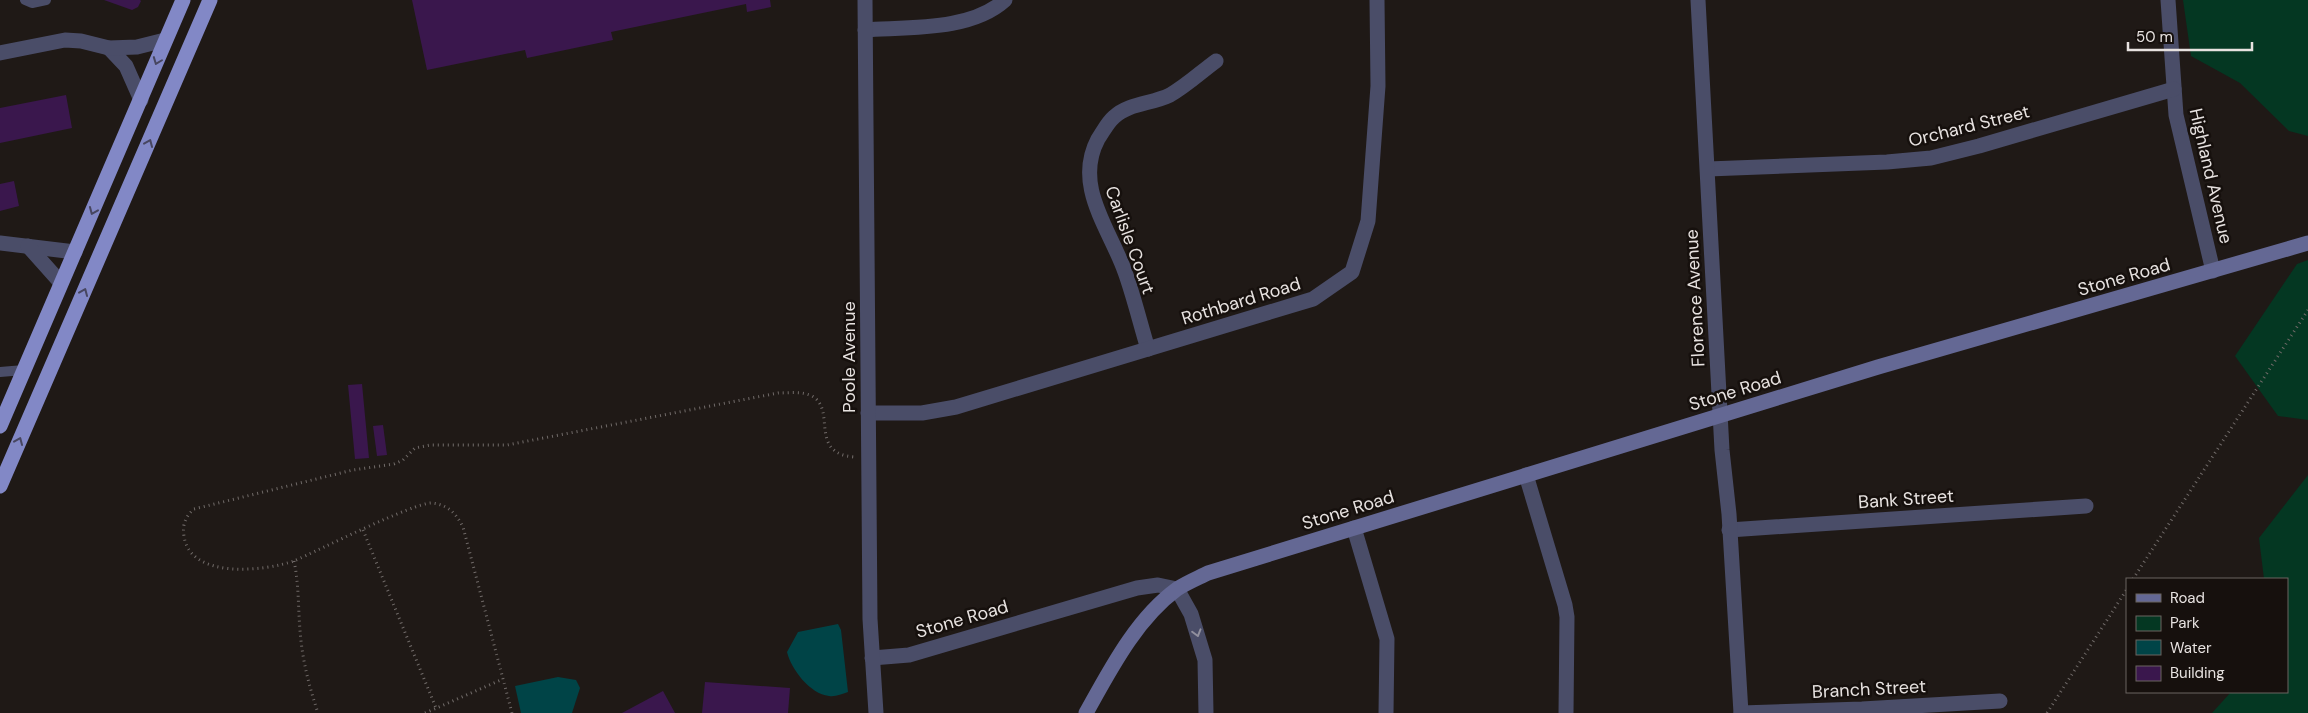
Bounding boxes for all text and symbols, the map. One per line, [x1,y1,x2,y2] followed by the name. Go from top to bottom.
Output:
[2128,20,2252,52] scale bar
[2136,27,2173,47] text: 50 m
[153,56,163,65] one-way arrow
[1906,99,2032,153] street label: Orchard Street
[2184,106,2238,246] street label: Highland Avenue
[142,139,153,148] one-way arrow
[1099,183,1161,297] street label: Carlisle Court
[89,206,99,214] one-way arrow
[1679,229,1711,367] street label: Florence Avenue
[2075,252,2173,302] street label: Stone Road
[1179,272,1303,330] street label: Rothbard Road
[78,288,89,297] one-way arrow
[837,301,861,413] street label: Poole Avenue
[1686,366,1784,416] street label: Stone Road
[13,437,24,446] one-way arrow
[1857,484,1955,514] street label: Bank Street
[1299,485,1397,535] street label: Stone Road
[2126,578,2288,693] legend
[2170,588,2205,608] text: Road
[913,594,1011,644] street label: Stone Road
[2170,613,2200,633] text: Park
[1192,628,1202,637] one-way arrow
[2170,638,2212,658] text: Water
[2170,663,2225,683] text: Building
[1811,674,1927,704] street label: Branch Street

